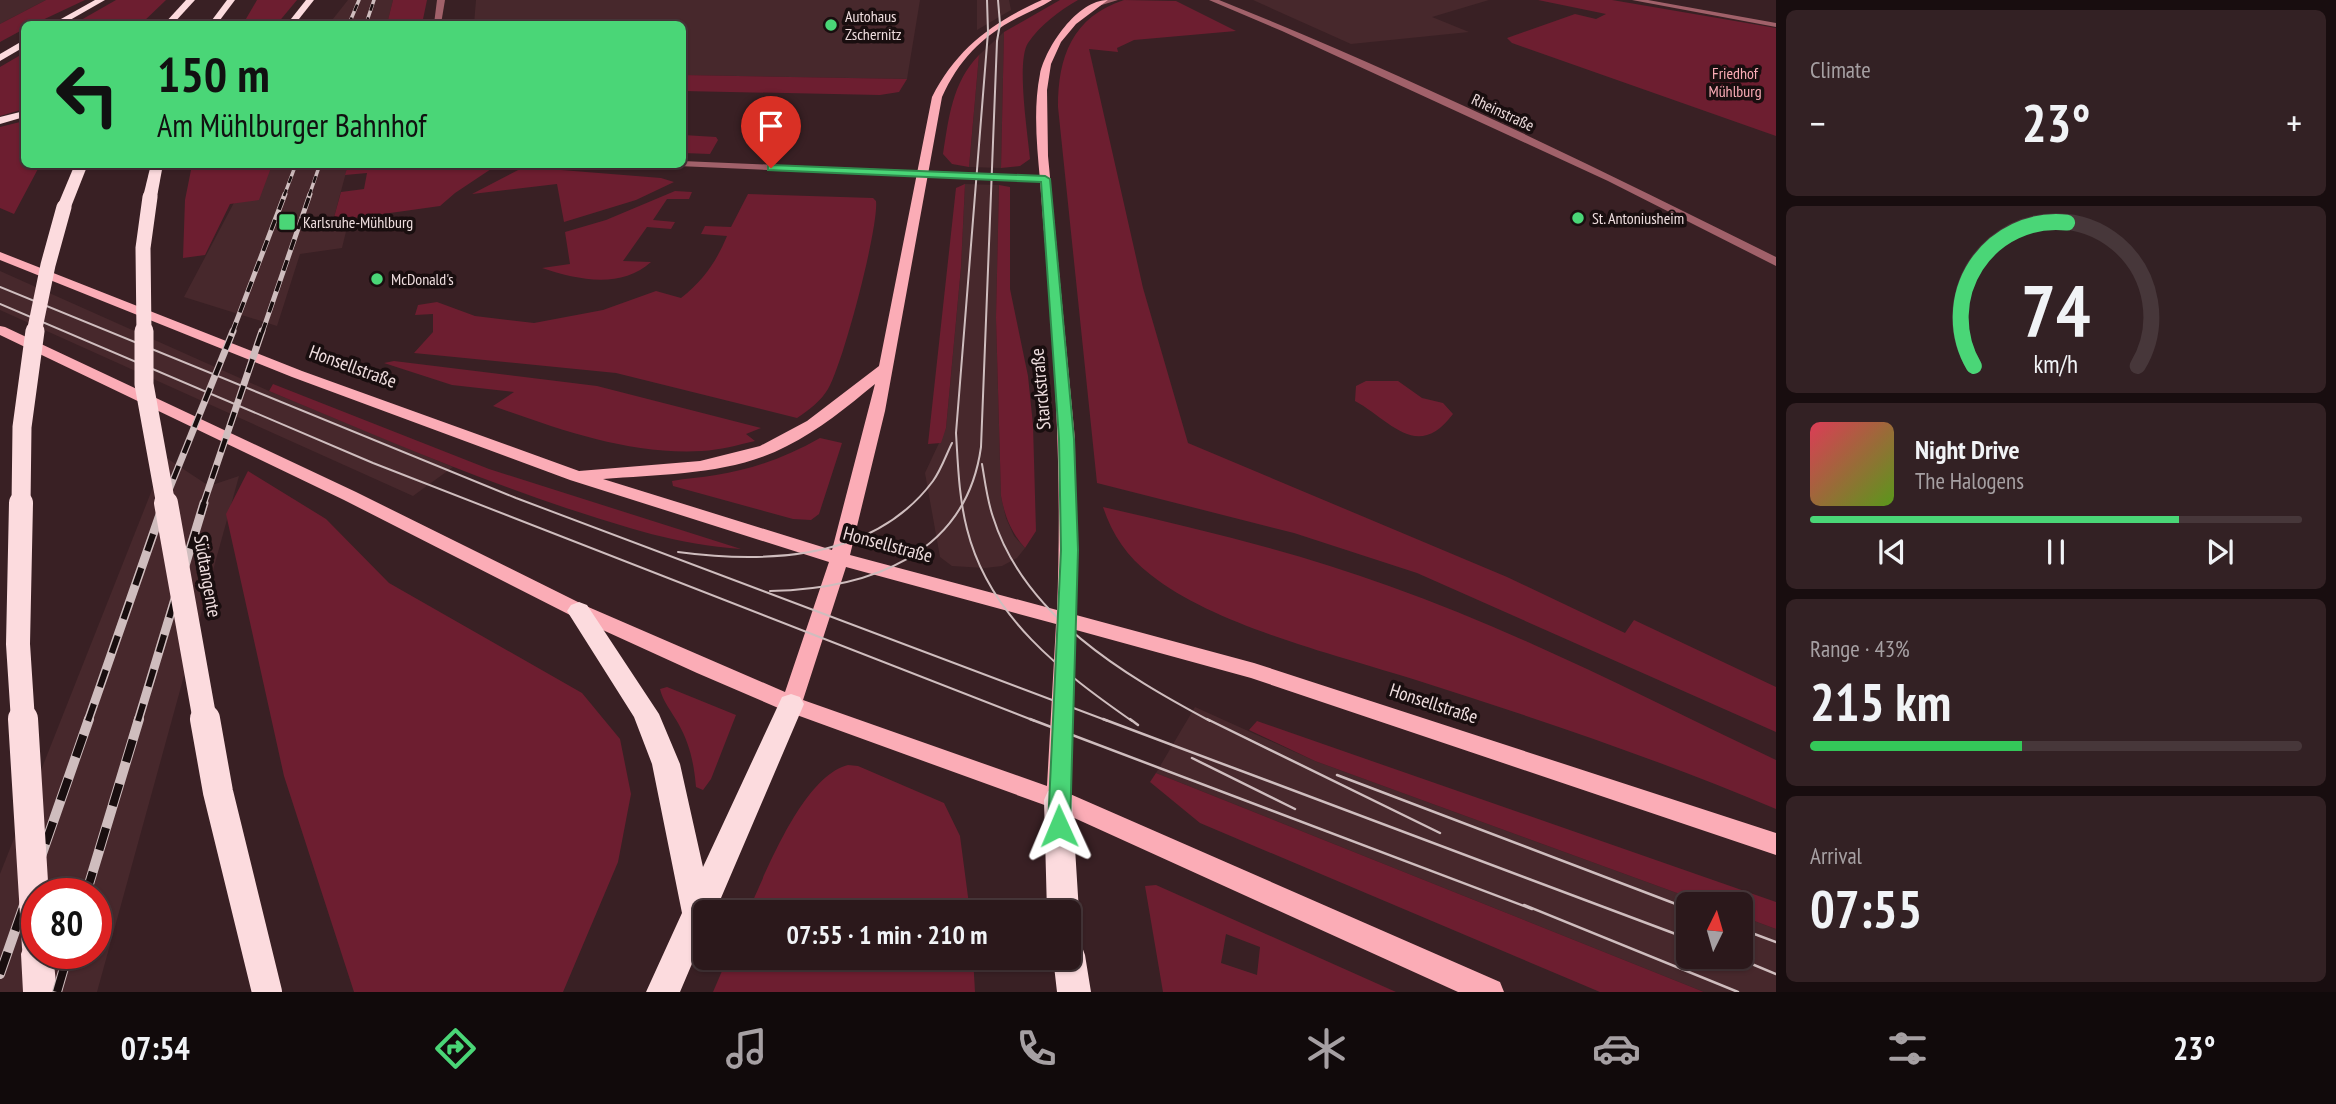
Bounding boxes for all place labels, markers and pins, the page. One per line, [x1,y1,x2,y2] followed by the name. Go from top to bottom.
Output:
[845,6,902,44] place label: Autohaus Zschernitz
[823,17,839,33] marker: Autohaus Zschernitz
[741,96,801,168] pin
[1592,208,1684,228] place label: St. Antoniusheim
[1570,210,1586,226] marker: St. Antoniusheim
[277,212,297,232] marker: Karlsruhe-Mühlburg
[303,212,413,232] place label: Karlsruhe-Mühlburg
[391,269,454,289] place label: McDonald's
[369,271,385,287] marker: McDonald's

